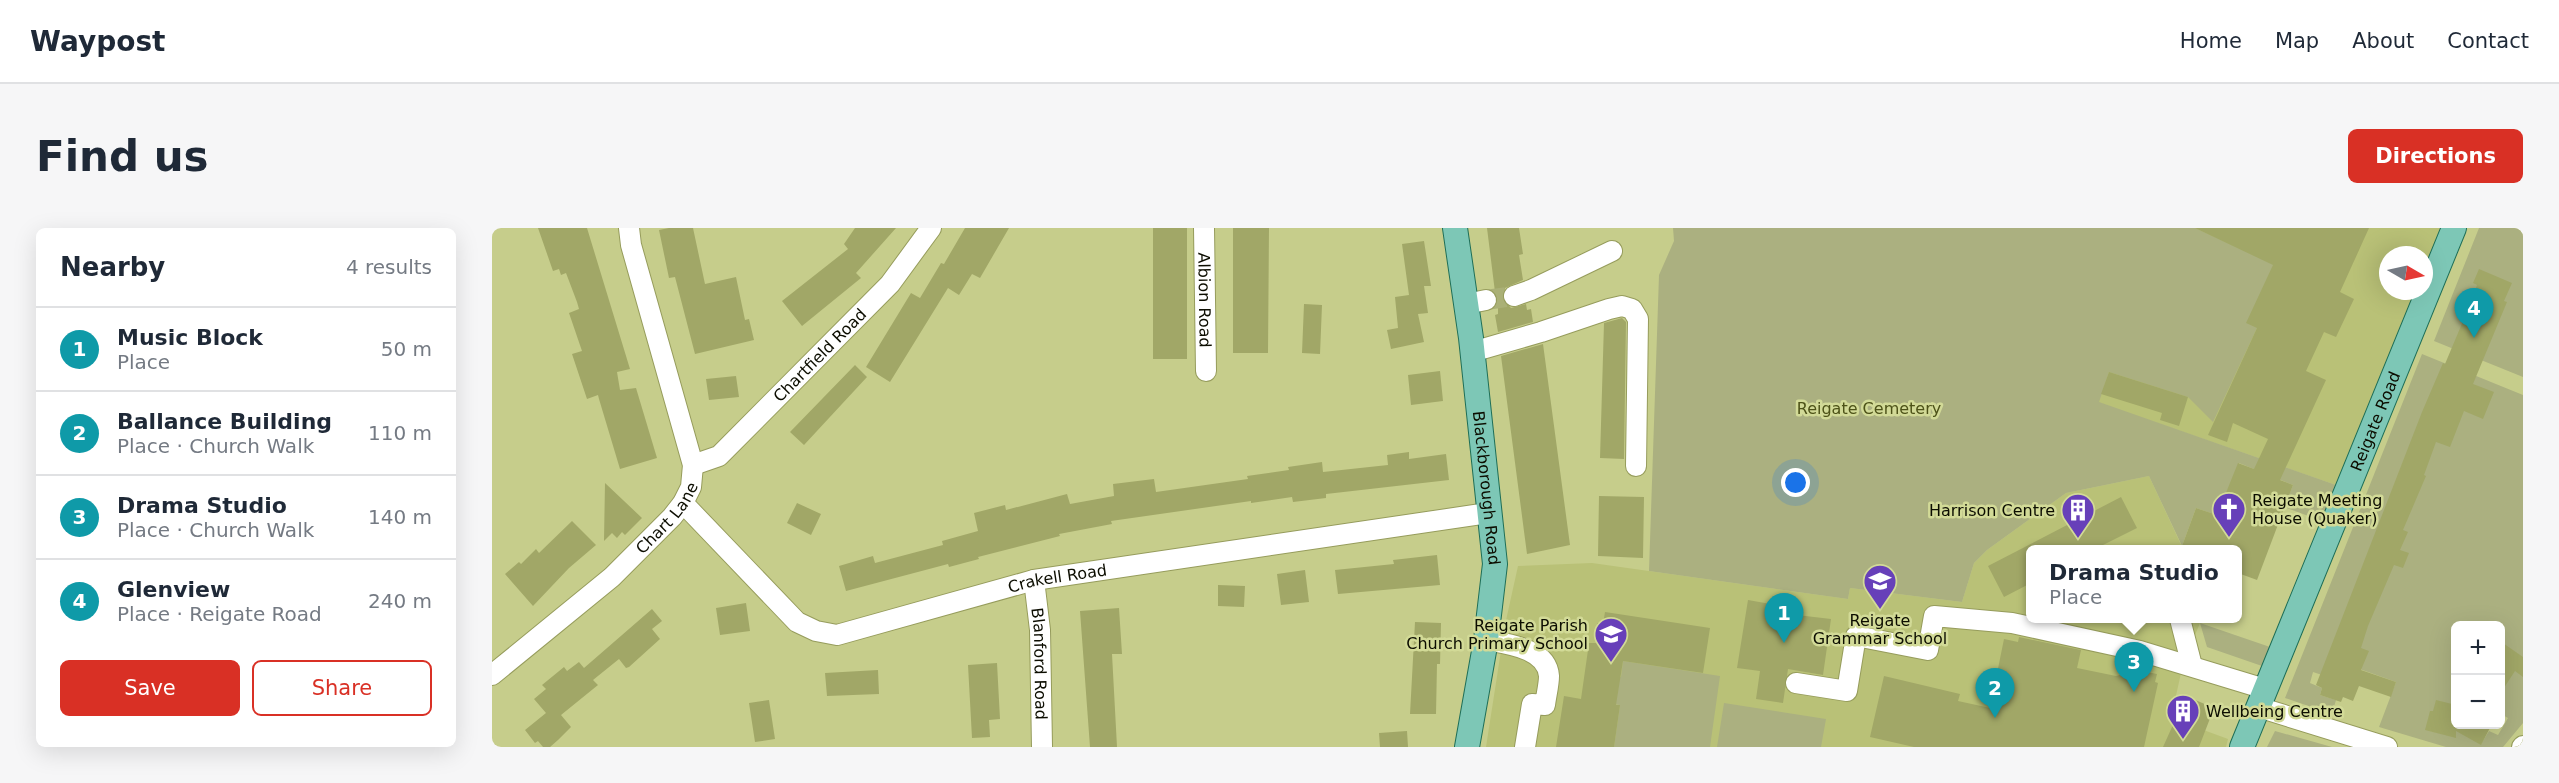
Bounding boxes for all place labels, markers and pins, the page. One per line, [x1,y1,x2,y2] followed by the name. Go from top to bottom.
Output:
[2454,288,2494,338] pin: 4
[2211,491,2247,538] church icon: Reigate Meeting House (Quaker)
[2252,491,2382,528] place label: Reigate Meeting House (Quaker)
[2060,492,2096,539] building icon: Harrison Centre
[1929,501,2055,520] place label: Harrison Centre
[1862,563,1898,610] school or university icon: Reigate Grammar School
[1764,594,1804,643] pin: 1
[1813,611,1947,648] place label: Reigate Grammar School
[1406,616,1588,653] place label: Reigate Parish Church Primary School
[1593,616,1629,663] school or university icon: Reigate Parish Church Primary School
[2114,642,2154,692] pin: 3
[1976,668,2014,718] pin: 2
[2165,693,2201,740] building icon: Wellbeing Centre
[2206,702,2343,721] place label: Wellbeing Centre

